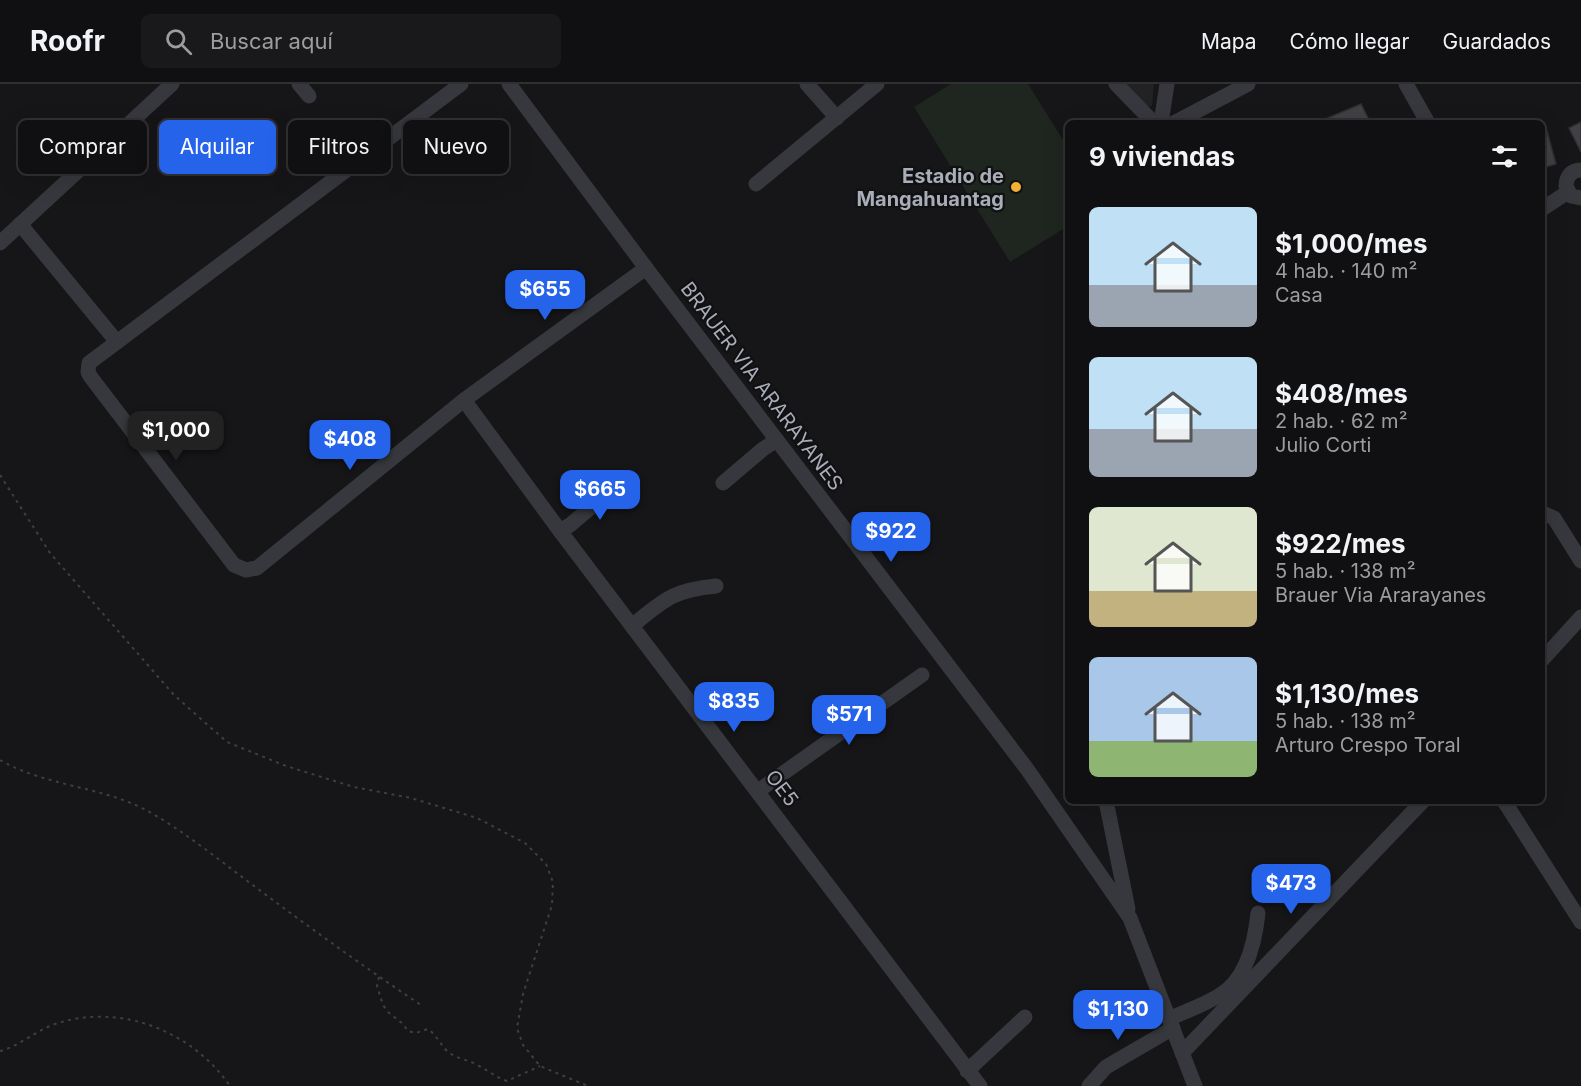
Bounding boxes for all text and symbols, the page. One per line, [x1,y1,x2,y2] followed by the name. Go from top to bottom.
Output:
[141,14,561,68] search box
[30,24,105,58] text: Roofr
[162,25,195,58] icon: search
[210,28,333,54] text: Buscar aquí
[1201,29,1257,54] text: Mapa
[1290,29,1409,54] text: Cómo llegar
[1442,29,1551,54] text: Guardados
[18,120,147,174] chip: Comprar
[159,120,276,174] chip: Alquilar
[288,120,391,174] chip: Filtros
[403,120,509,174] chip: Nuevo
[1488,140,1521,173] icon: filters
[1089,141,1235,172] text: 9 viviendas
[856,164,1004,211] place label: Estadio de Mangahuantag
[1009,180,1023,194] marker: Estadio de Mangahuantag
[1275,228,1428,259] text: $1,000/mes
[1137,231,1209,303] icon: home
[1275,259,1417,283] text: 4 hab. · 140 m²
[509,270,581,321] pin: $655
[519,277,571,301] text: $655
[676,277,848,495] street label: BRAUER VIA ARARAYANES
[1275,283,1323,307] text: Casa
[1275,378,1408,409] text: $408/mes
[1137,381,1209,453] icon: home
[1275,409,1407,433] text: 2 hab. · 62 m²
[127,411,225,462] pin: $1,000
[142,418,210,442] text: $1,000
[314,420,386,471] pin: $408
[323,427,377,451] text: $408
[1275,433,1371,457] text: Julio Corti
[564,470,636,521] pin: $665
[574,477,626,501] text: $665
[855,512,927,563] pin: $922
[865,519,917,543] text: $922
[1275,528,1406,559] text: $922/mes
[1137,531,1209,603] icon: home
[1275,559,1416,583] text: 5 hab. · 138 m²
[1275,583,1486,607] text: Brauer Via Ararayanes
[1275,678,1419,709] text: $1,130/mes
[1137,681,1209,753] icon: home
[698,682,770,733] pin: $835
[708,689,760,713] text: $835
[813,695,885,746] pin: $571
[826,702,872,726] text: $571
[1275,709,1416,733] text: 5 hab. · 138 m²
[1275,733,1461,757] text: Arturo Crespo Toral
[761,765,803,811] street label: OE5
[1255,864,1327,915] pin: $473
[1266,871,1316,895] text: $473
[1069,990,1167,1041] pin: $1,130
[1087,997,1149,1021] text: $1,130

